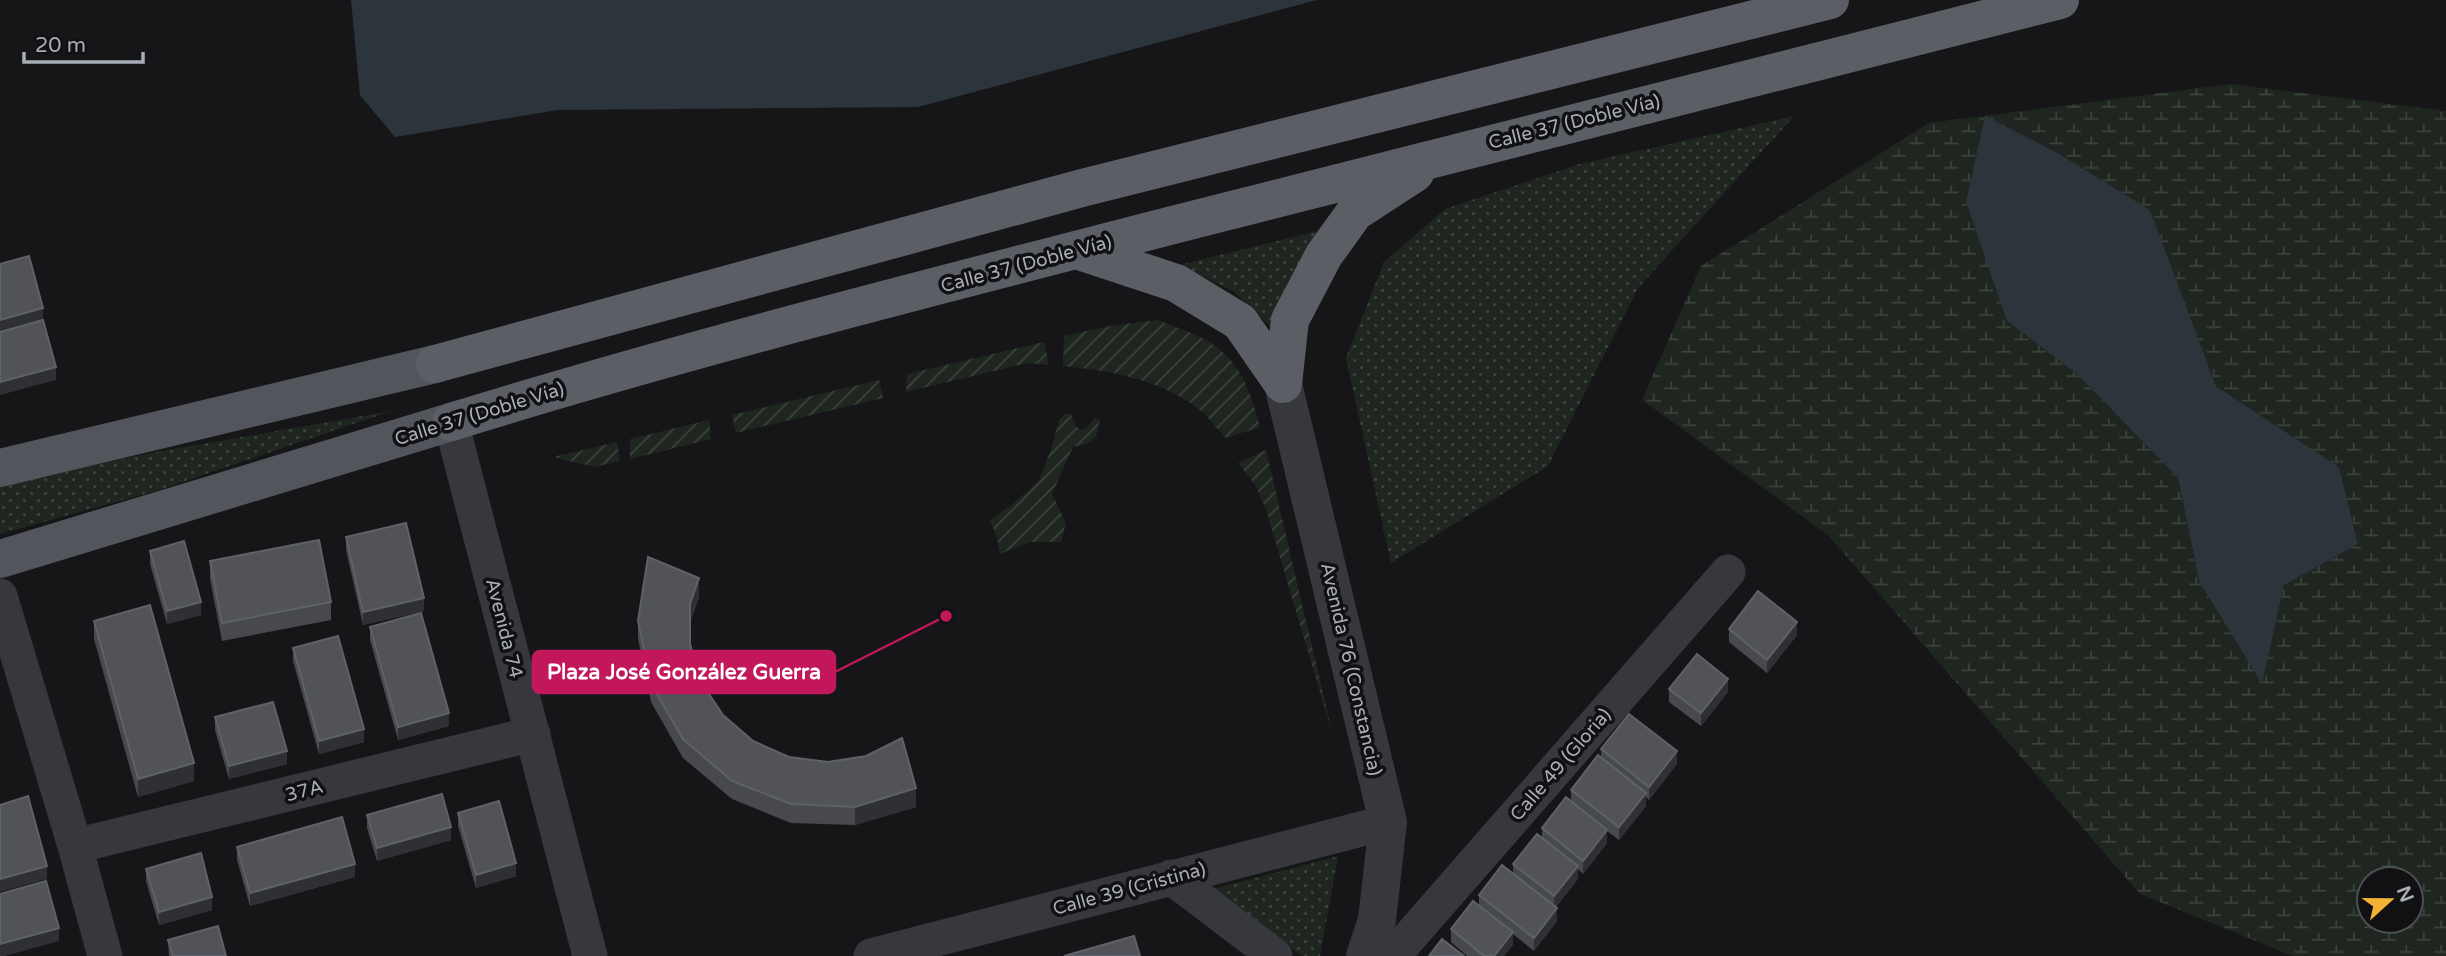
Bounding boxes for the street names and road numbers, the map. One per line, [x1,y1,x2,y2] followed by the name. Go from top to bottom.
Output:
[1486,90,1662,154] street label: Calle 37 (Doble Vía)
[938,231,1114,297] street label: Calle 37 (Doble Vía)
[392,378,567,450] street label: Calle 37 (Doble Vía)
[1316,560,1386,778] street label: Avenida 76 (Constancia)
[481,576,527,680] street label: Avenida 74
[1506,704,1616,826] street label: Calle 49 (Gloria)
[283,776,325,806] street label: 37A
[1050,858,1208,920] street label: Calle 39 (Cristina)

